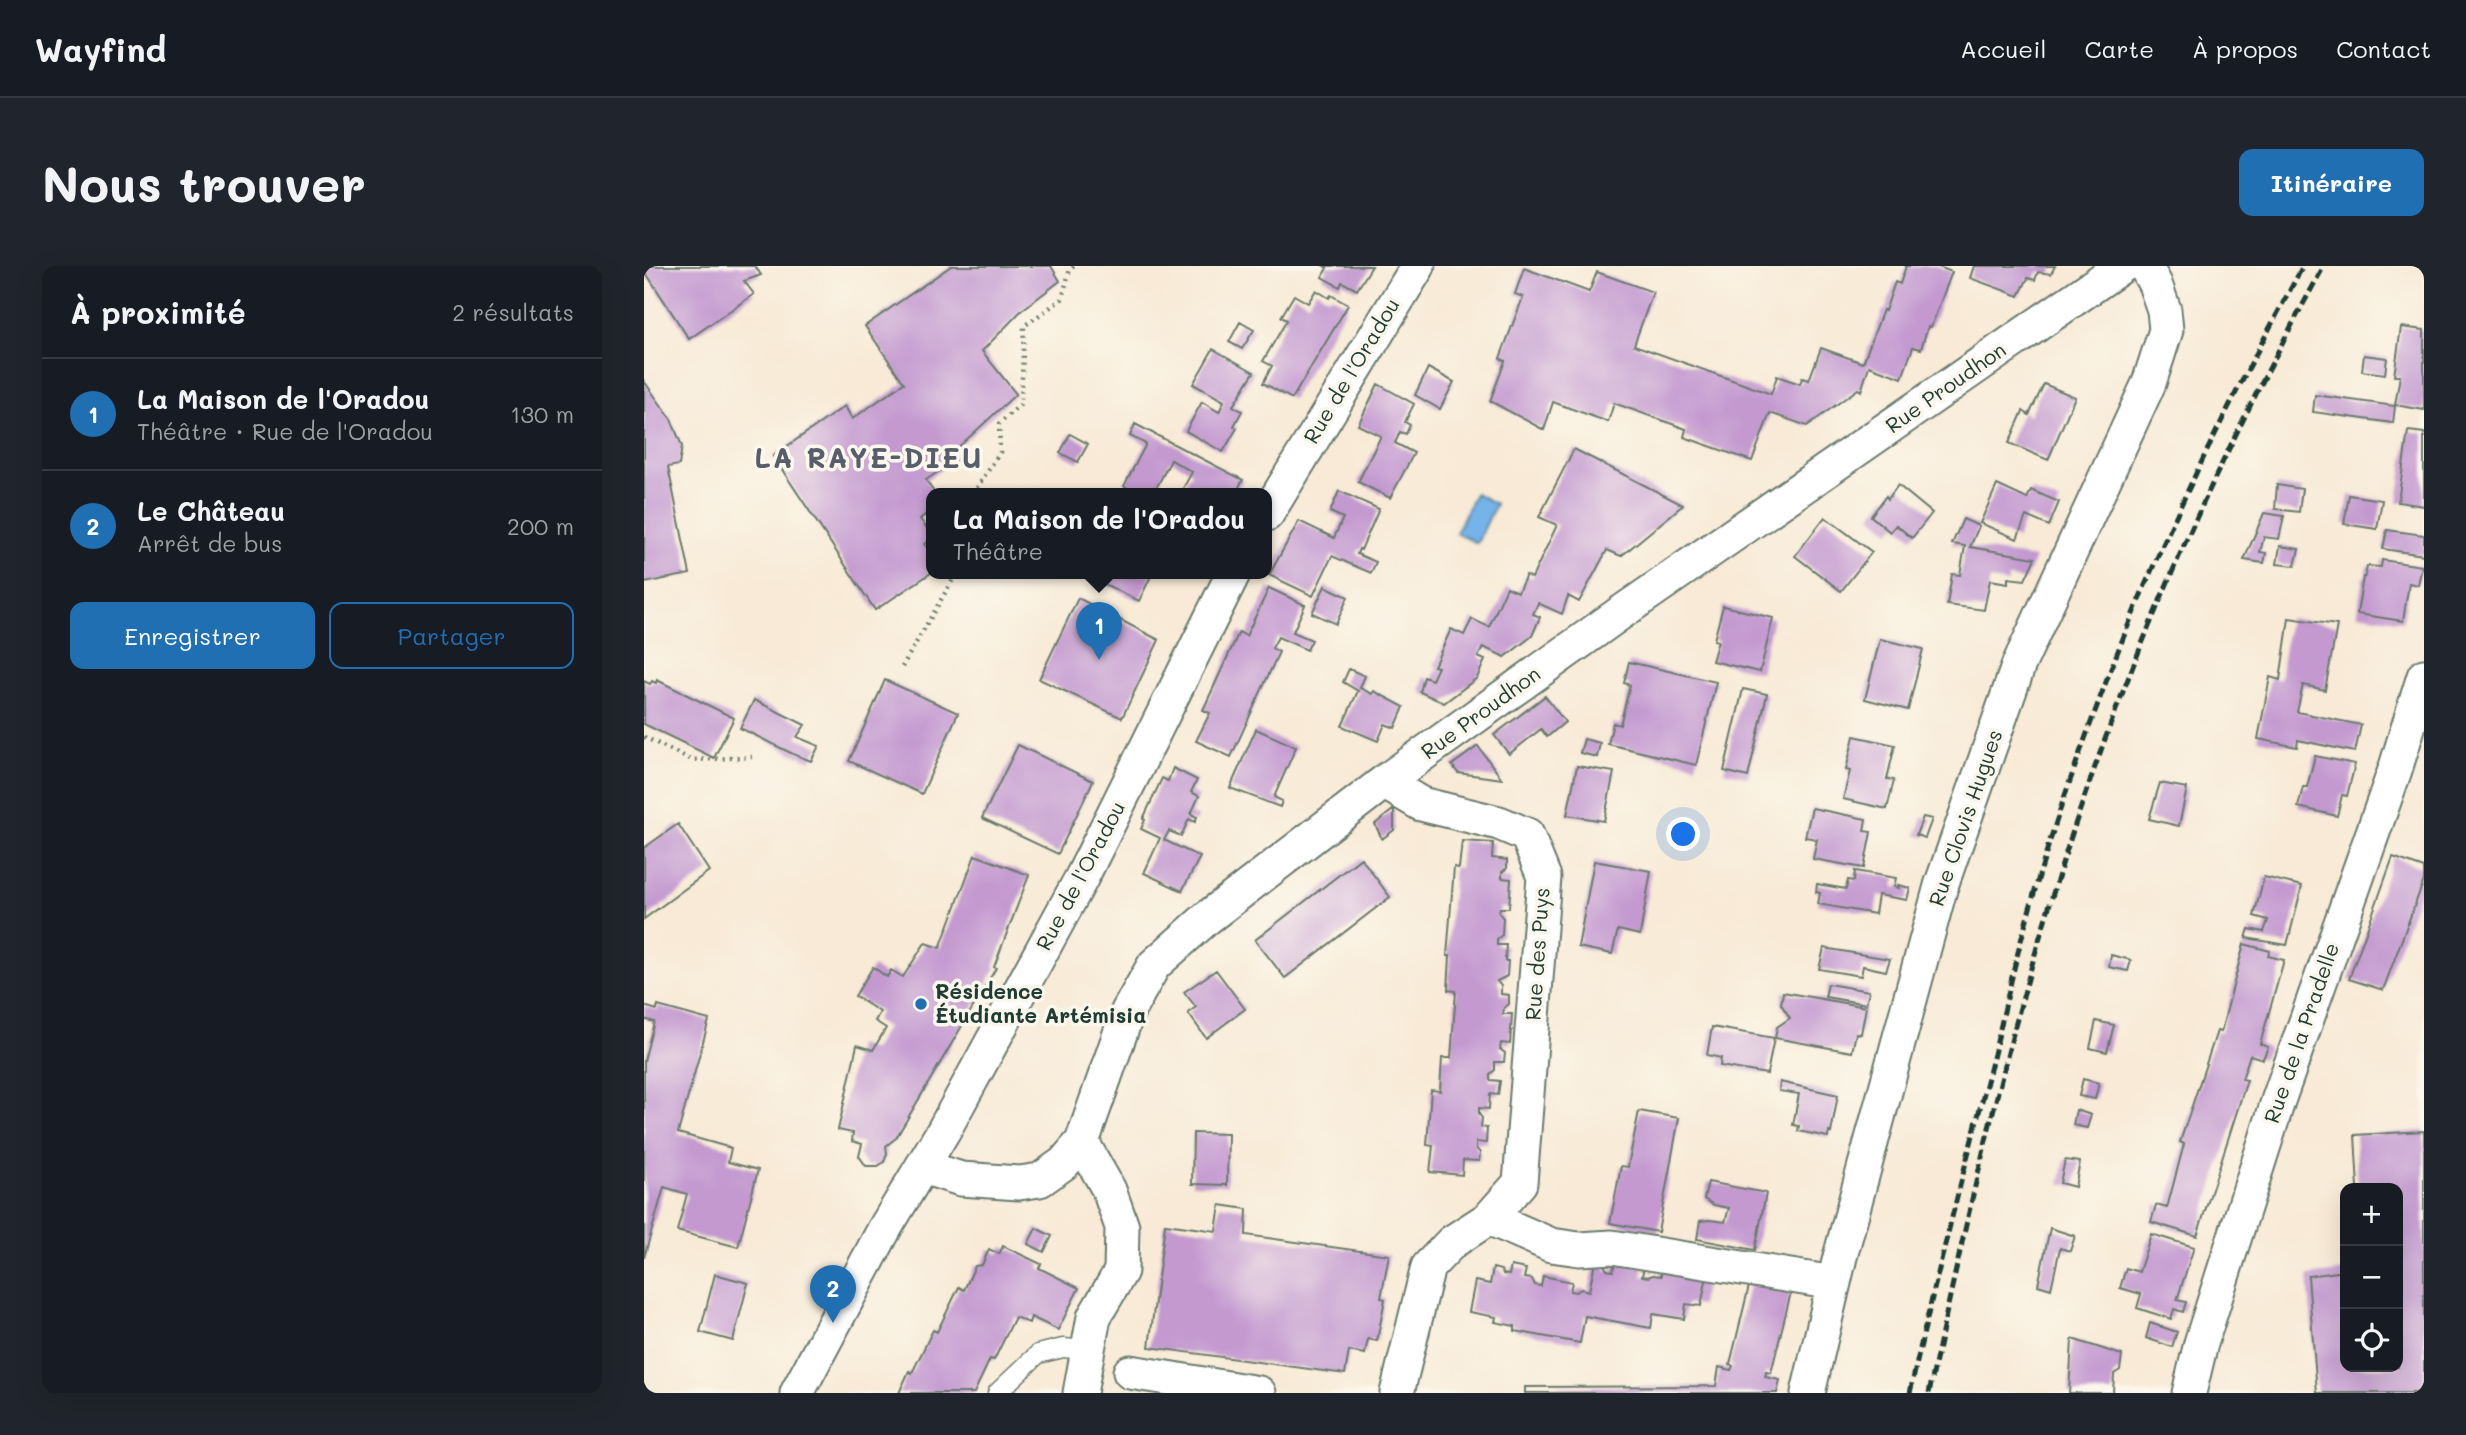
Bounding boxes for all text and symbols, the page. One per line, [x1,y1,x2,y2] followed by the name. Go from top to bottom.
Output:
[35,27,166,70] text: Wayfind
[1960,33,2046,64] text: Accueil
[2084,33,2154,64] text: Carte
[2192,33,2298,64] text: À propos
[2336,33,2431,64] text: Contact
[2239,149,2424,216] button: Itinéraire
[42,151,366,214] text: Nous trouver
[70,292,246,332] text: À proximité
[1297,293,1405,448] street label: Rue de l'Oradou
[452,297,574,327] text: 2 résultats
[1880,335,2011,438] street label: Rue Proudhon
[137,382,429,416] text: La Maison de l'Oradou
[88,399,98,429] text: 1
[510,399,574,429] text: 130 m
[137,416,433,446] text: Théâtre · Rue de l'Oradou
[755,439,983,475] district label: LA RAYE-DIEU
[926,488,1272,579] popup
[137,494,285,528] text: Le Château
[953,502,1245,536] text: La Maison de l'Oradou
[87,511,99,541] text: 2
[507,511,574,541] text: 200 m
[137,528,282,558] text: Arrêt de bus
[953,536,1043,566] text: Théâtre
[70,602,315,669] button: Enregistrer
[329,602,574,669] button: Partager
[1076,602,1122,660] pin: 1
[1415,659,1545,764] street label: Rue Proudhon
[1922,726,2007,909] street label: Rue Clovis Hugues
[1029,796,1130,955] street label: Rue de l'Oradou
[1666,817,1700,851] your location
[1518,886,1555,1021] street label: Rue des Puys
[2257,939,2344,1126] street label: Rue de la Pradelle
[935,977,1146,1028] place label: Résidence Étudiante Artémisia
[913,996,929,1012] marker: Résidence Étudiante Artémisia
[2340,1183,2403,1372] map controls
[2340,1183,2403,1246] button: +
[2340,1246,2403,1309] button: −
[810,1265,856,1323] pin: 2
[2340,1309,2403,1372] button: locate

